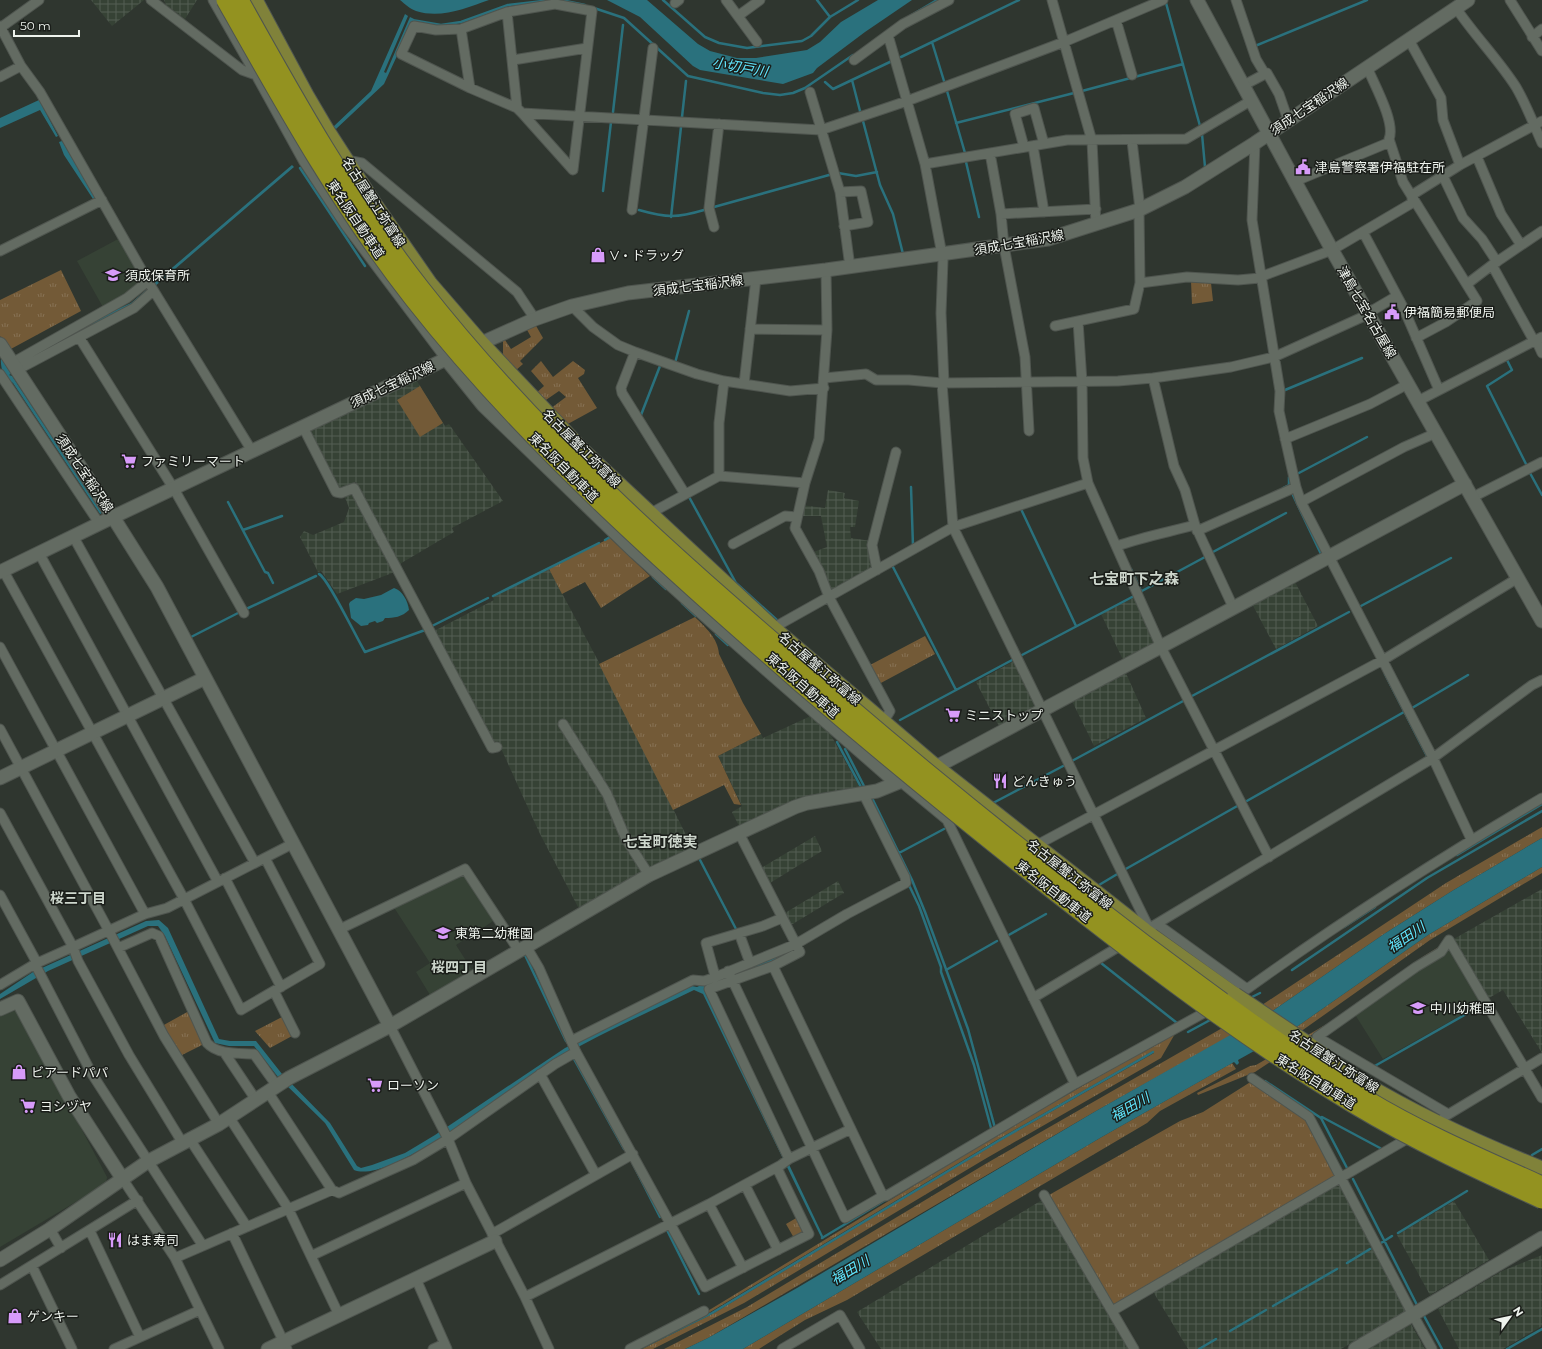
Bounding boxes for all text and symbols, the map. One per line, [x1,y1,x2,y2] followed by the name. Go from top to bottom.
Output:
[14,12,79,38] scale bar
[20,18,51,33] text: 50 m
[711,53,771,81] water label: 小切戸川
[1267,74,1351,138] street label: 須成七宝稲沢線
[339,154,409,250] street label: 名古屋蟹江弥富線
[1294,158,1312,176] public building icon: 津島警察署伊福駐在所
[1315,159,1445,175] place label: 津島警察署伊福駐在所
[324,177,388,261] street label: 東名阪自動車道
[973,226,1065,258] street label: 須成七宝稲沢線
[589,246,607,264] shop icon: V・ドラッグ
[610,247,684,263] place label: V・ドラッグ
[1334,263,1400,361] street label: 津島七宝名古屋線
[104,266,122,284] school or university icon: 須成保育所
[125,267,190,283] place label: 須成保育所
[652,272,744,298] street label: 須成七宝稲沢線
[1383,303,1401,321] public building icon: 伊福簡易郵便局
[1404,304,1495,320] place label: 伊福簡易郵便局
[347,358,437,410] street label: 須成七宝稲沢線
[540,406,624,490] street label: 名古屋蟹江弥富線
[526,429,602,505] street label: 東名阪自動車道
[53,431,117,515] street label: 須成七宝稲沢線
[120,452,138,470] supermarket icon: ファミリーマート
[141,453,245,469] place label: ファミリーマート
[1089,569,1179,588] district label: 七宝町下之森
[776,628,864,708] street label: 名古屋蟹江弥富線
[763,649,843,721] street label: 東名阪自動車道
[944,706,962,724] supermarket icon: ミニストップ
[965,707,1043,723] place label: ミニストップ
[991,772,1009,790] restaurant icon: どんきゅう
[1012,773,1077,789] place label: どんきゅう
[622,832,698,851] district label: 七宝町徳実
[1024,836,1116,912] street label: 名古屋蟹江弥富線
[1013,857,1095,925] street label: 東名阪自動車道
[50,889,106,907] district label: 桜三丁目
[1384,917,1430,956] water label: 福田川
[434,924,452,942] school or university icon: 東第二幼稚園
[455,925,533,941] place label: 東第二幼稚園
[431,958,487,976] district label: 桜四丁目
[1409,999,1427,1017] school or university icon: 中川幼稚園
[1430,1000,1495,1016] place label: 中川幼稚園
[1286,1026,1382,1096] street label: 名古屋蟹江弥富線
[1273,1050,1359,1112] street label: 東名阪自動車道
[10,1063,28,1081] shop icon: ビアードパパ
[31,1064,108,1080] place label: ビアードパパ
[366,1076,384,1094] supermarket icon: ローソン
[387,1077,439,1093] place label: ローソン
[1107,1088,1154,1125] water label: 福田川
[19,1097,37,1115] supermarket icon: ヨシヅヤ
[40,1098,92,1114] place label: ヨシヅヤ
[106,1231,124,1249] restaurant icon: はま寿司
[127,1232,179,1248] place label: はま寿司
[827,1250,874,1289] water label: 福田川
[1490,1297,1530,1337] north arrow
[1510,1304,1527,1319] text: N
[6,1307,24,1325] shop icon: ゲンキー
[27,1308,79,1324] place label: ゲンキー

